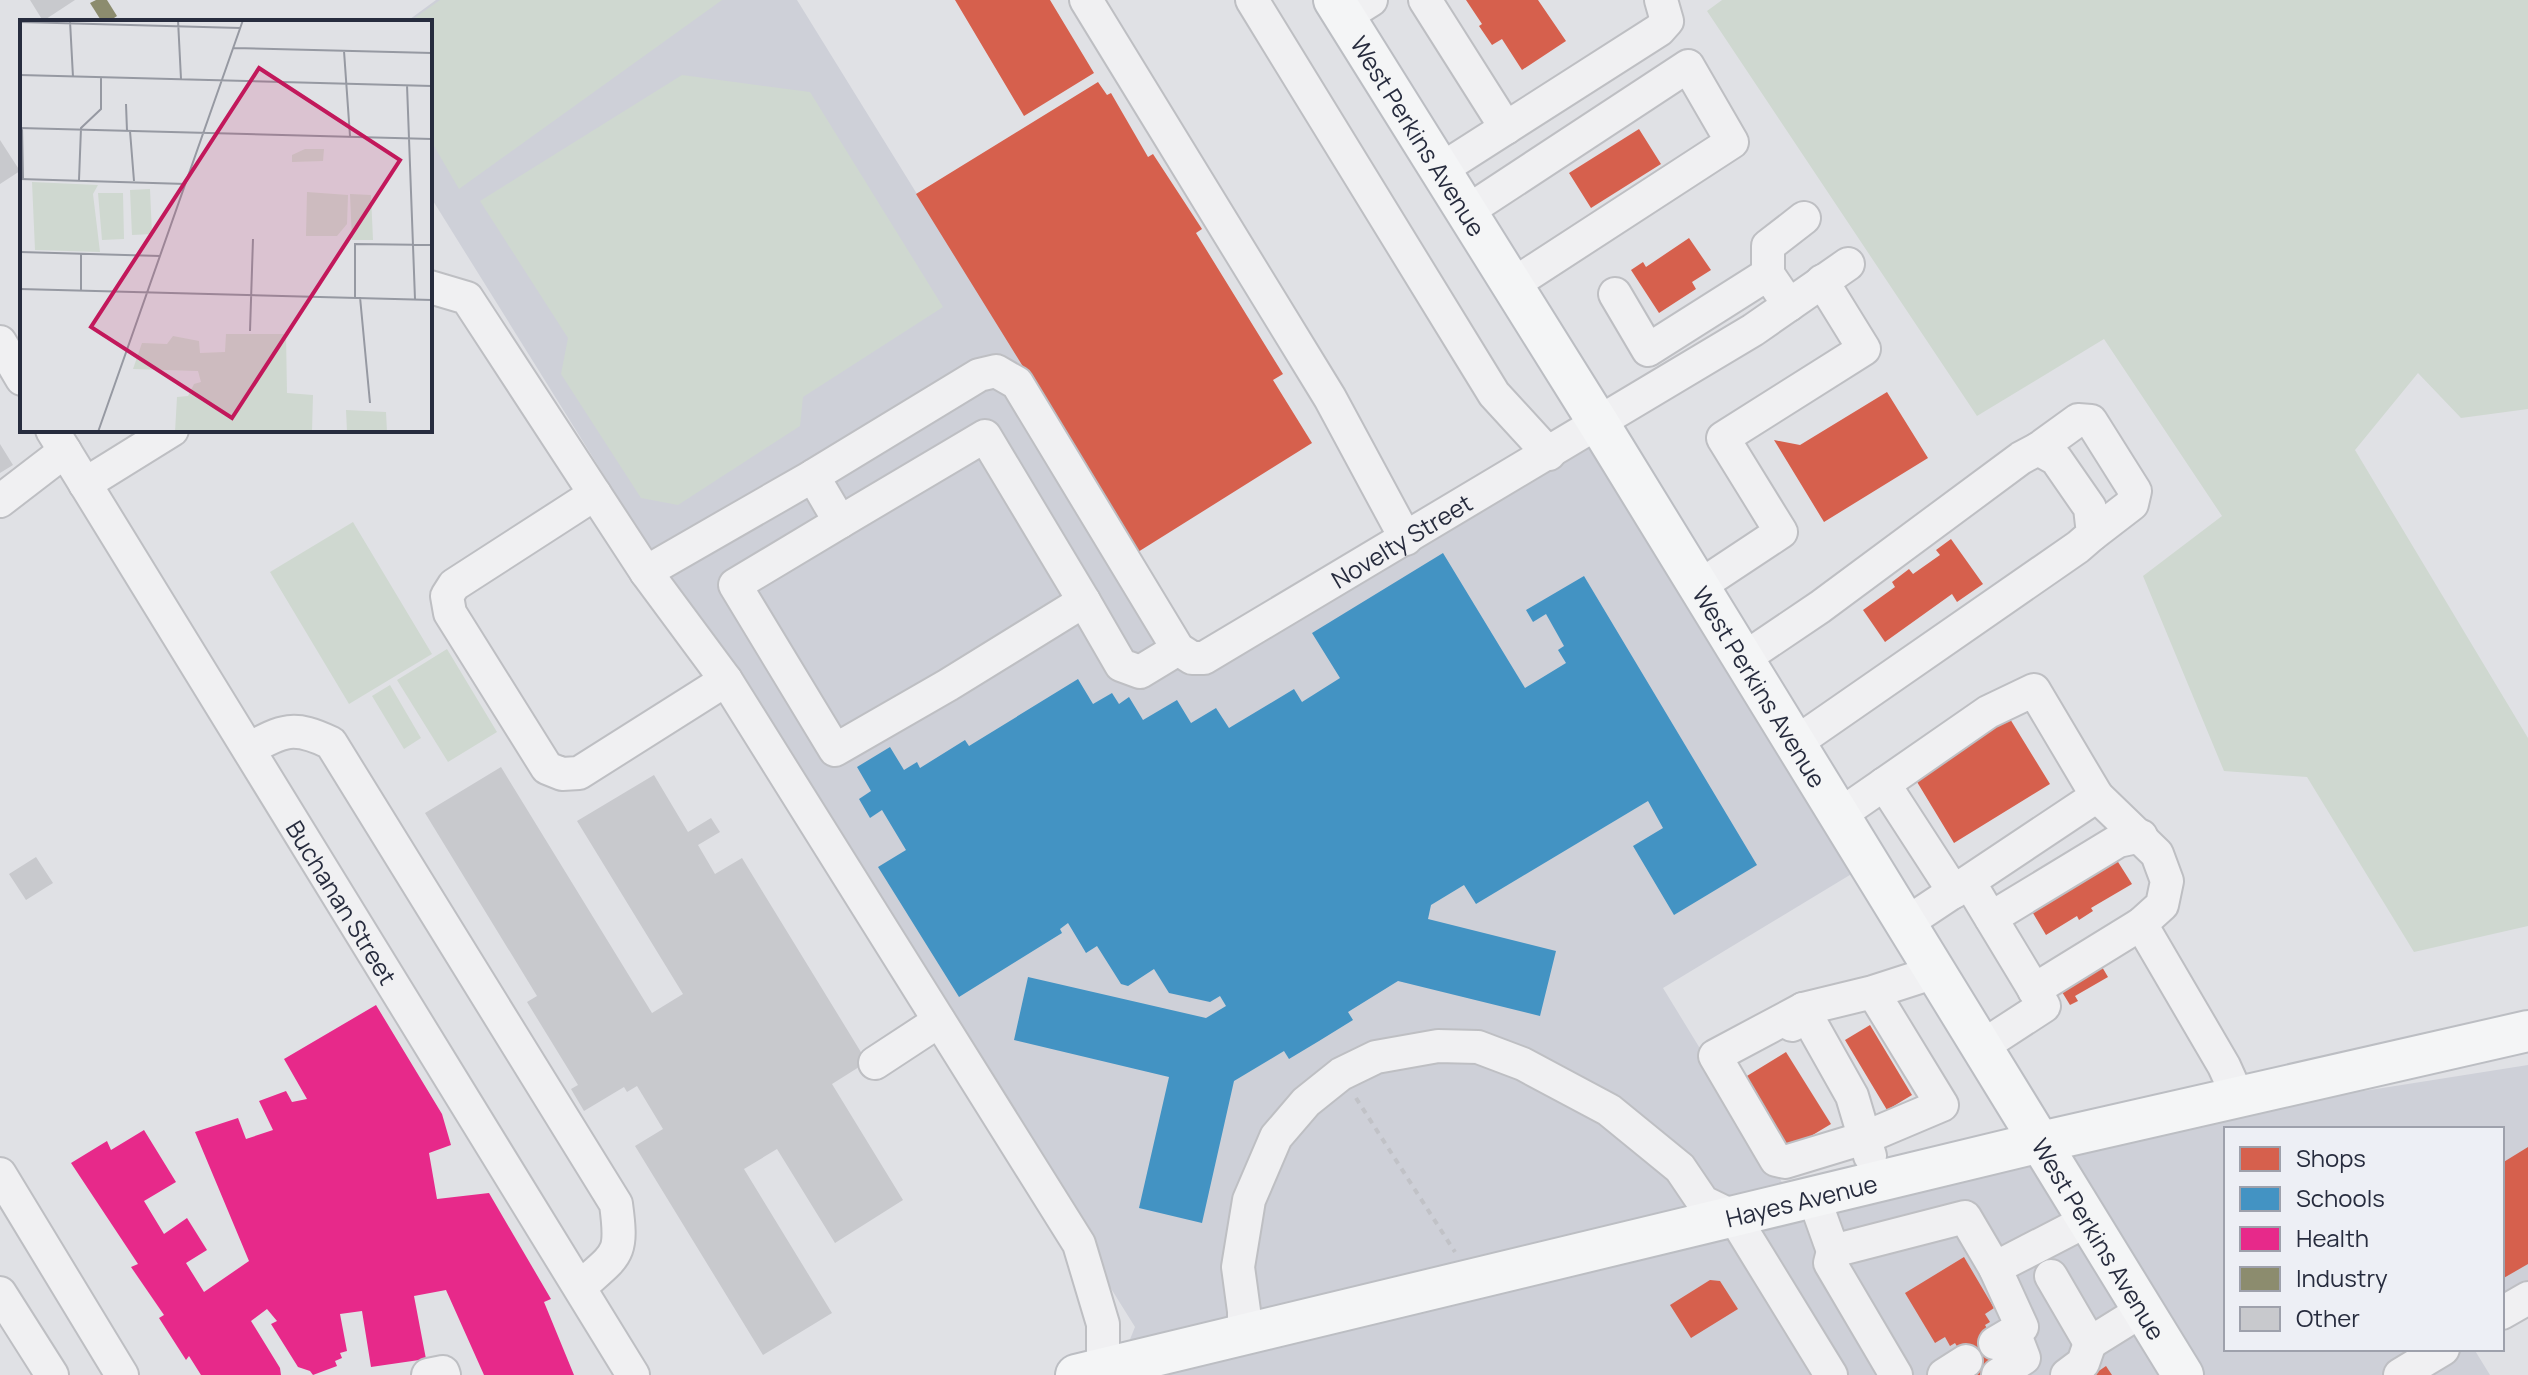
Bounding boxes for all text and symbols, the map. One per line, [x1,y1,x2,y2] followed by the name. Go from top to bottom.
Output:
[20,20,432,432] inset map
[1344,29,1494,242] street label: West Perkins Avenue
[1325,485,1478,595] street label: Novelty Street
[1686,580,1835,793] street label: West Perkins Avenue
[279,814,405,990] street label: Buchanan Street
[2224,1127,2504,1351] legend
[2025,1132,2174,1346] street label: West Perkins Avenue
[2296,1141,2366,1174] text: Shops
[1722,1166,1880,1234] street label: Hayes Avenue
[2296,1181,2385,1214] text: Schools
[2296,1221,2369,1254] text: Health
[2296,1261,2388,1294] text: Industry
[2296,1301,2360,1334] text: Other

